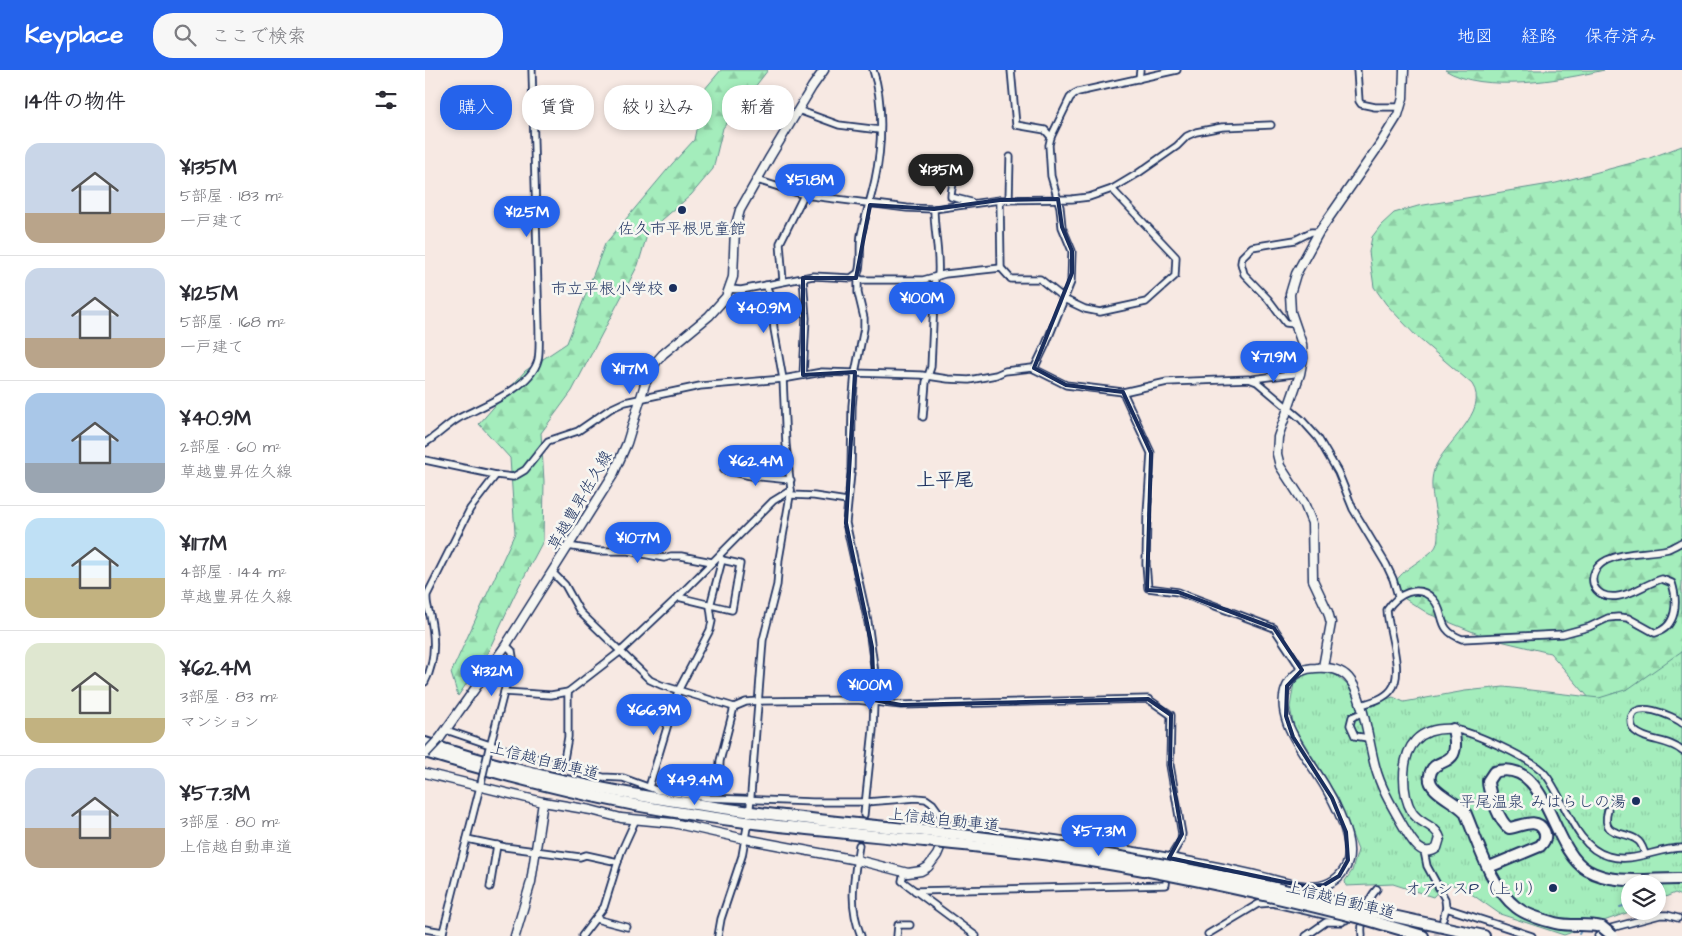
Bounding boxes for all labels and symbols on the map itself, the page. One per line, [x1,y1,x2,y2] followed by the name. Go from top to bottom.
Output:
[906,154,976,196] pin: ¥135M
[769,164,851,206] pin: ¥51.8M
[492,196,562,238] pin: ¥125M
[676,204,688,216] marker: 佐久市平根児童館
[618,218,746,240] place label: 佐久市平根児童館
[551,278,663,300] place label: 市立平根小学校
[667,282,679,294] marker: 市立平根小学校
[887,282,957,324] pin: ¥100M
[723,292,805,334] pin: ¥40.9M
[1233,340,1315,383] pin: ¥71.9M
[595,352,665,395] pin: ¥117M
[715,444,797,487] pin: ¥62.4M
[542,446,617,555] street label: 草越豊昇佐久線
[916,467,974,494] district label: 上平尾
[603,522,673,564] pin: ¥107M
[457,654,527,697] pin: ¥132M
[835,668,905,711] pin: ¥100M
[613,694,695,736] pin: ¥66.9M
[488,737,602,785] street label: 上信越自動車道
[654,764,736,806] pin: ¥49.4M
[1460,791,1626,813] place label: 平尾温泉 みはらしの湯
[1630,795,1642,807] marker: 平尾温泉 みはらしの湯
[887,803,1001,837] street label: 上信越自動車道
[1058,814,1140,857] pin: ¥57.3M
[1284,876,1398,924] street label: 上信越自動車道
[1405,878,1543,900] place label: オアシスP（上り）
[1547,882,1559,894] marker: オアシスP（上り）

